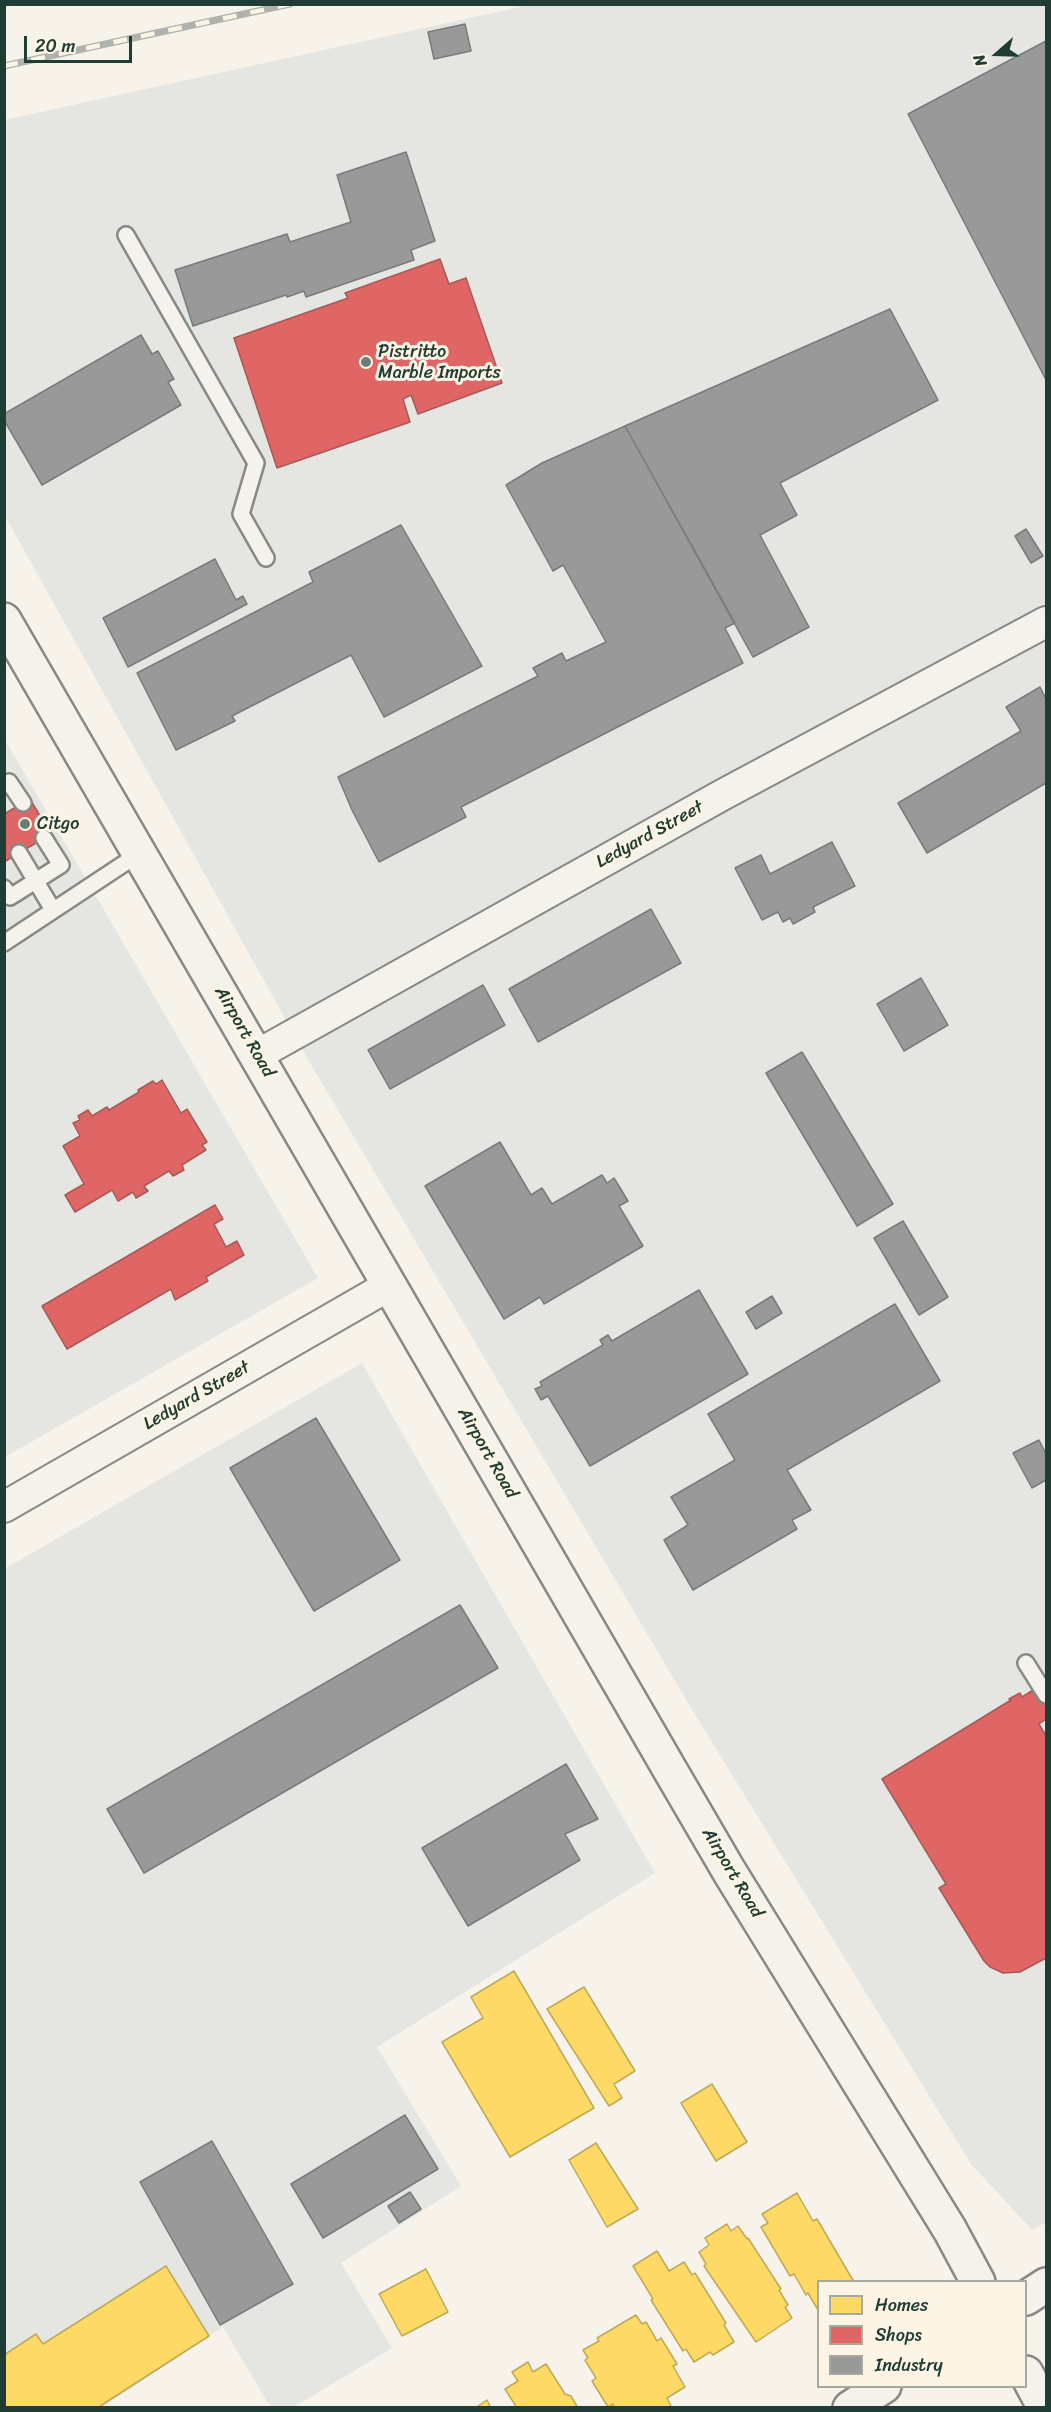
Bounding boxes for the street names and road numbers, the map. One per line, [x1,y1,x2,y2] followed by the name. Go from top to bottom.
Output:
[593,797,707,873] street label: Ledyard Street
[209,983,279,1081] street label: Airport Road
[140,1357,254,1435] street label: Ledyard Street
[452,1404,522,1502] street label: Airport Road
[697,1824,767,1922] street label: Airport Road

